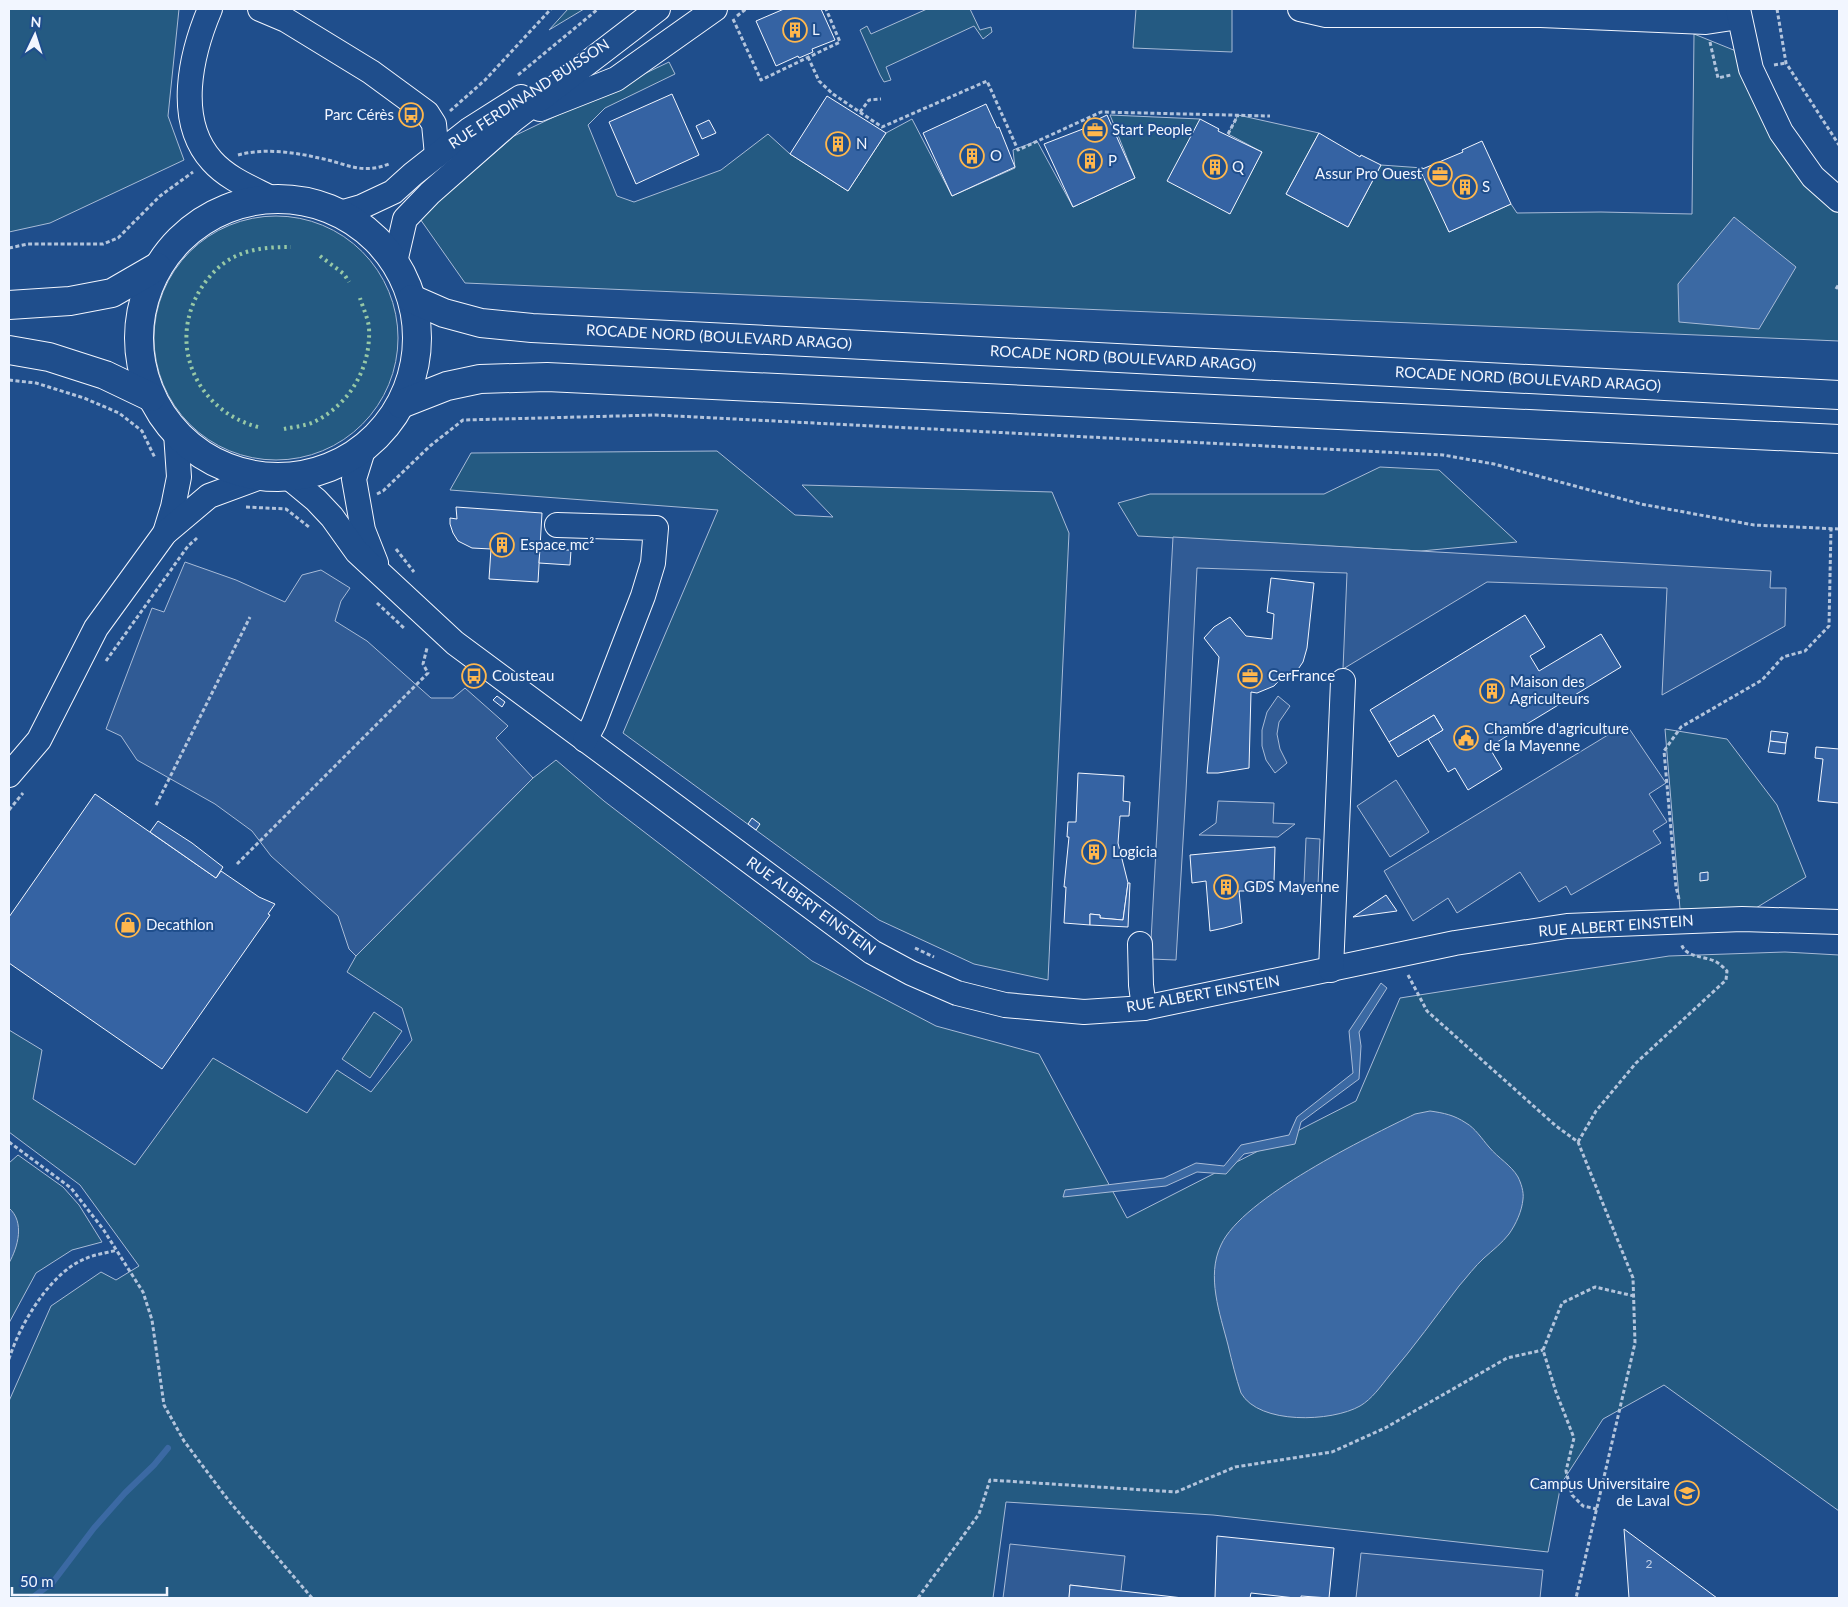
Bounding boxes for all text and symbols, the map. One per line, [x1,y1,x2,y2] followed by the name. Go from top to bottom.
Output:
[10,10,60,60] north arrow
[30,13,42,30] text: N
[782,17,808,43] building icon: L
[812,20,820,38] place label: L
[445,34,612,152] street label: RUE FERDINAND BUISSON
[398,102,424,128] bus stop icon: Parc Cérès
[324,105,394,123] place label: Parc Cérès
[1082,117,1108,143] office icon: Start People
[1112,120,1192,138] place label: Start People
[825,131,851,157] building icon: N
[856,134,867,152] place label: N
[959,143,985,169] building icon: O
[990,146,1002,164] place label: O
[1077,148,1103,174] building icon: P
[1108,151,1117,169] place label: P
[1202,154,1228,180] building icon: Q
[1232,157,1244,175] place label: Q
[1427,161,1453,187] office icon: Assur Pro Ouest
[1315,164,1423,182] place label: Assur Pro Ouest
[1452,174,1478,200] building icon: S
[1482,177,1490,195] place label: S
[586,320,853,352] street label: ROCADE NORD (BOULEVARD ARAGO)
[990,341,1257,373] street label: ROCADE NORD (BOULEVARD ARAGO)
[1395,362,1662,394] street label: ROCADE NORD (BOULEVARD ARAGO)
[489,532,515,558] building icon: Espace mc²
[520,535,594,553] place label: Espace mc²
[461,663,487,689] bus stop icon: Cousteau
[1237,663,1263,689] office icon: CerFrance
[492,666,554,684] place label: Cousteau
[1268,666,1335,684] place label: CerFrance
[1510,672,1590,707] place label: Maison des Agriculteurs
[1479,678,1505,704] building icon: Maison des Agriculteurs
[1484,719,1629,754] place label: Chambre d'agriculture de la Mayenne
[1453,725,1479,751] public building icon: Chambre d'agriculture de la Mayenne
[1081,839,1107,865] building icon: Logicia
[1112,842,1157,860] place label: Logicia
[743,852,880,958] street label: RUE ALBERT EINSTEIN
[1213,874,1239,900] building icon: GDS Mayenne
[1244,877,1340,895] place label: GDS Mayenne
[1538,911,1694,939] street label: RUE ALBERT EINSTEIN
[115,912,141,938] shop icon: Decathlon
[146,915,214,933] place label: Decathlon
[1125,971,1281,1015] street label: RUE ALBERT EINSTEIN
[1530,1474,1670,1509] place label: Campus Universitaire de Laval
[1674,1480,1700,1506] school or university icon: Campus Universitaire de Laval
[1646,1556,1653,1571] house number: 2
[12,1564,168,1596] scale bar
[20,1572,54,1590] text: 50 m

